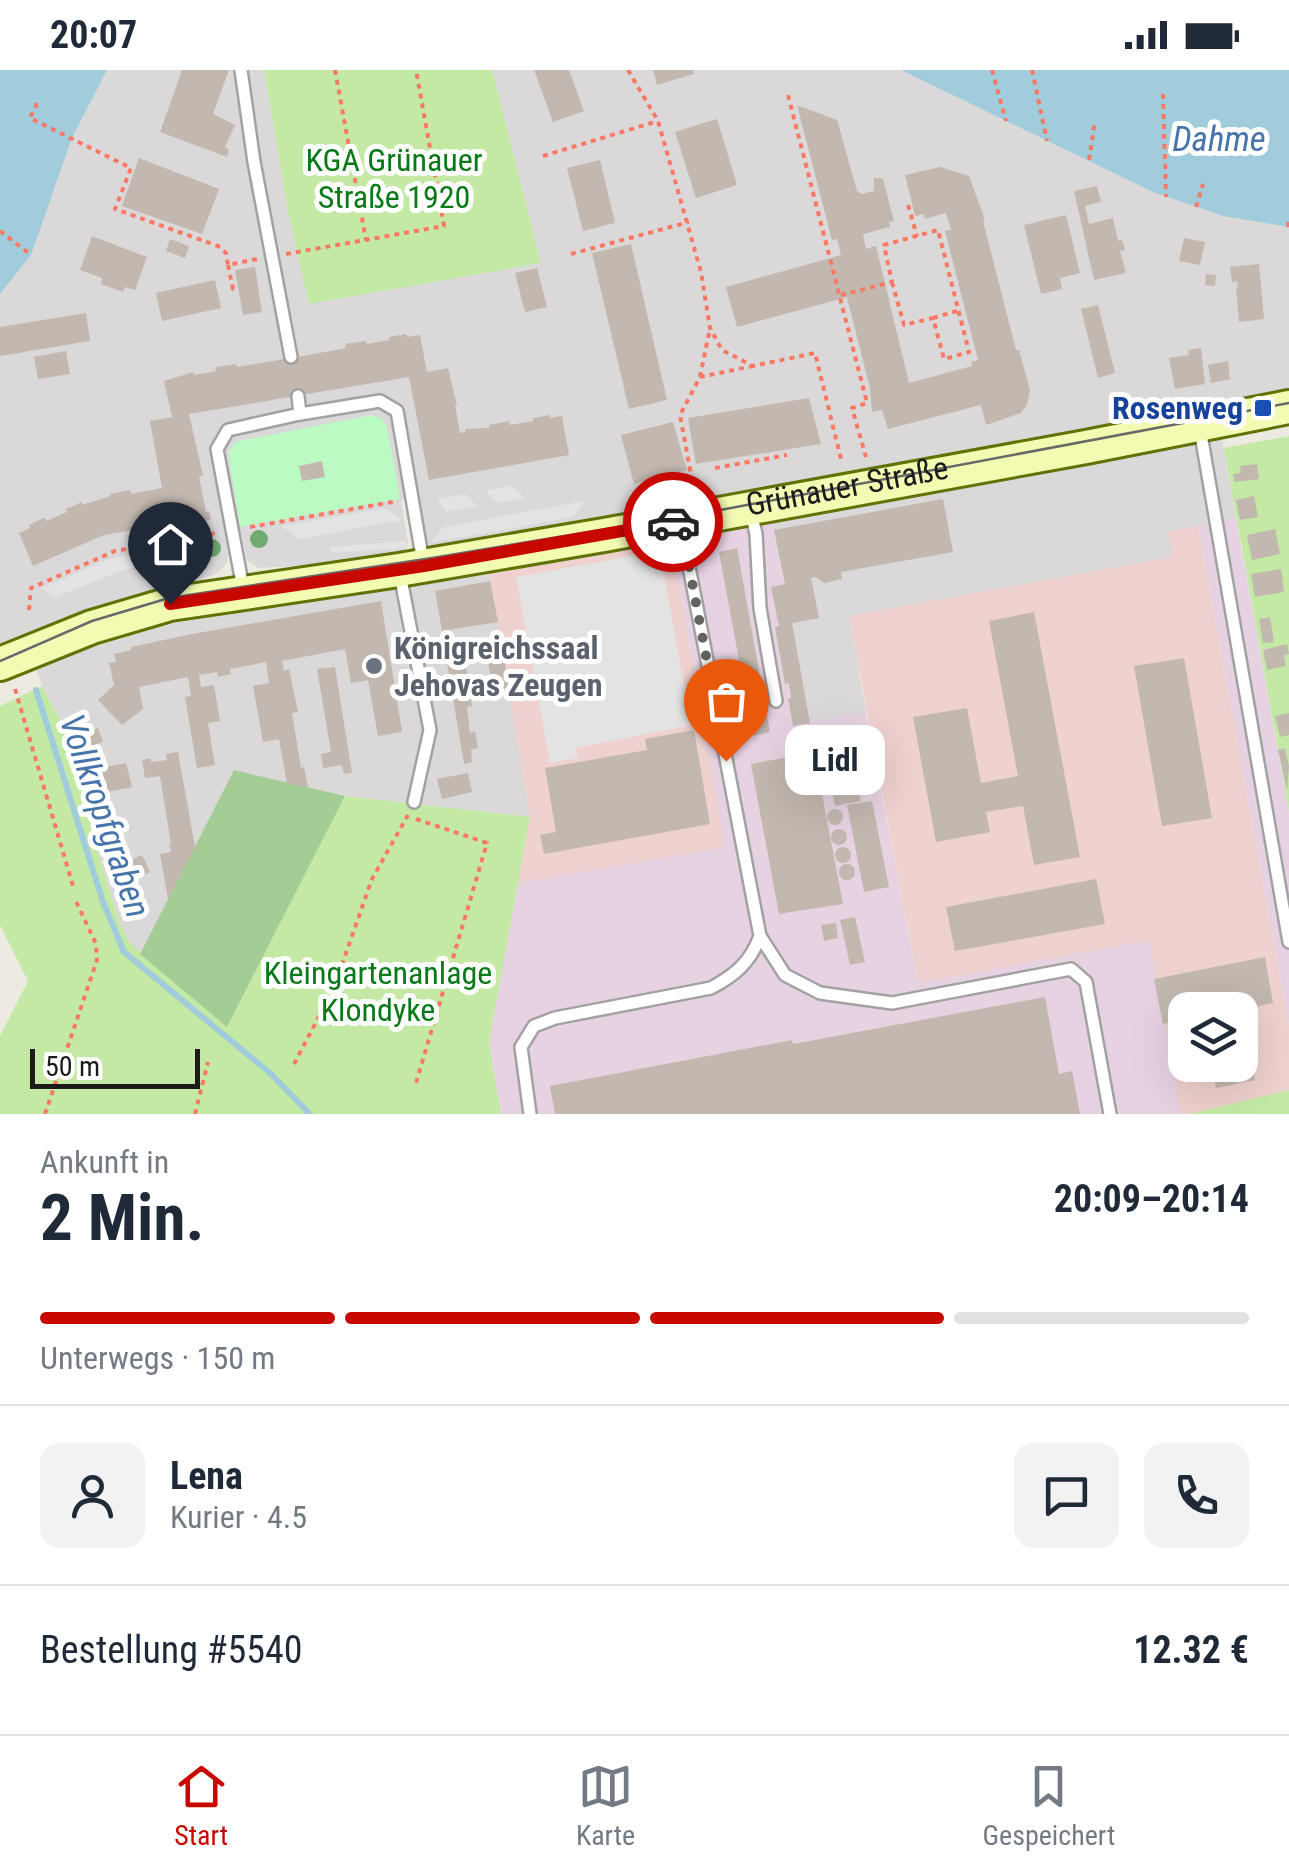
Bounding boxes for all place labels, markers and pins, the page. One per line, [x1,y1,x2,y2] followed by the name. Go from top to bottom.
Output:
[1112,389,1243,427] place label: Rosenweg
[1252,397,1274,419] marker: Rosenweg
[128,502,213,605] pin
[394,629,602,704] place label: Königreichssaal Jehovas Zeugen
[363,655,385,677] marker: Königreichssaal Jehovas Zeugen
[684,659,769,762] pin
[786,726,886,796] callout: Lidl

